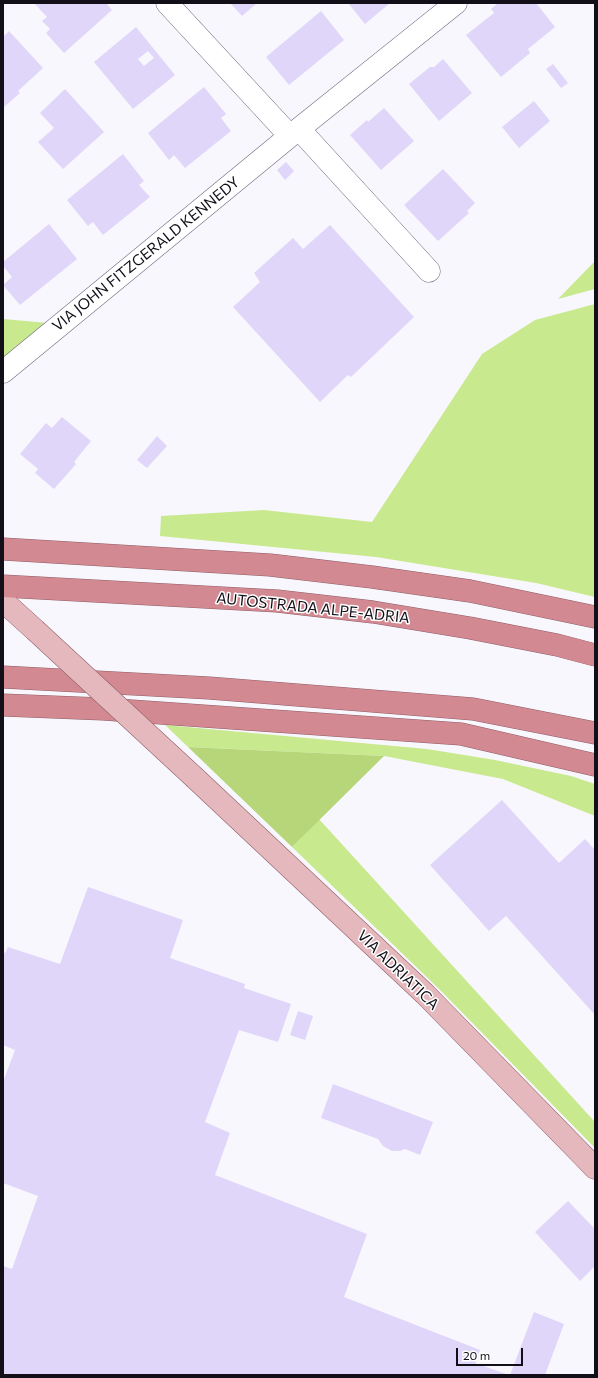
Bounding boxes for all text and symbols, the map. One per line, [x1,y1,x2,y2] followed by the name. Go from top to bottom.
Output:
[49,173,243,335] street label: VIA JOHN FITZGERALD KENNEDY
[216,589,410,627] street label: AUTOSTRADA ALPE-ADRIA
[353,926,443,1014] street label: VIA ADRIATICA
[458,1340,525,1366] scale bar
[463,1348,490,1362] text: 20 m

